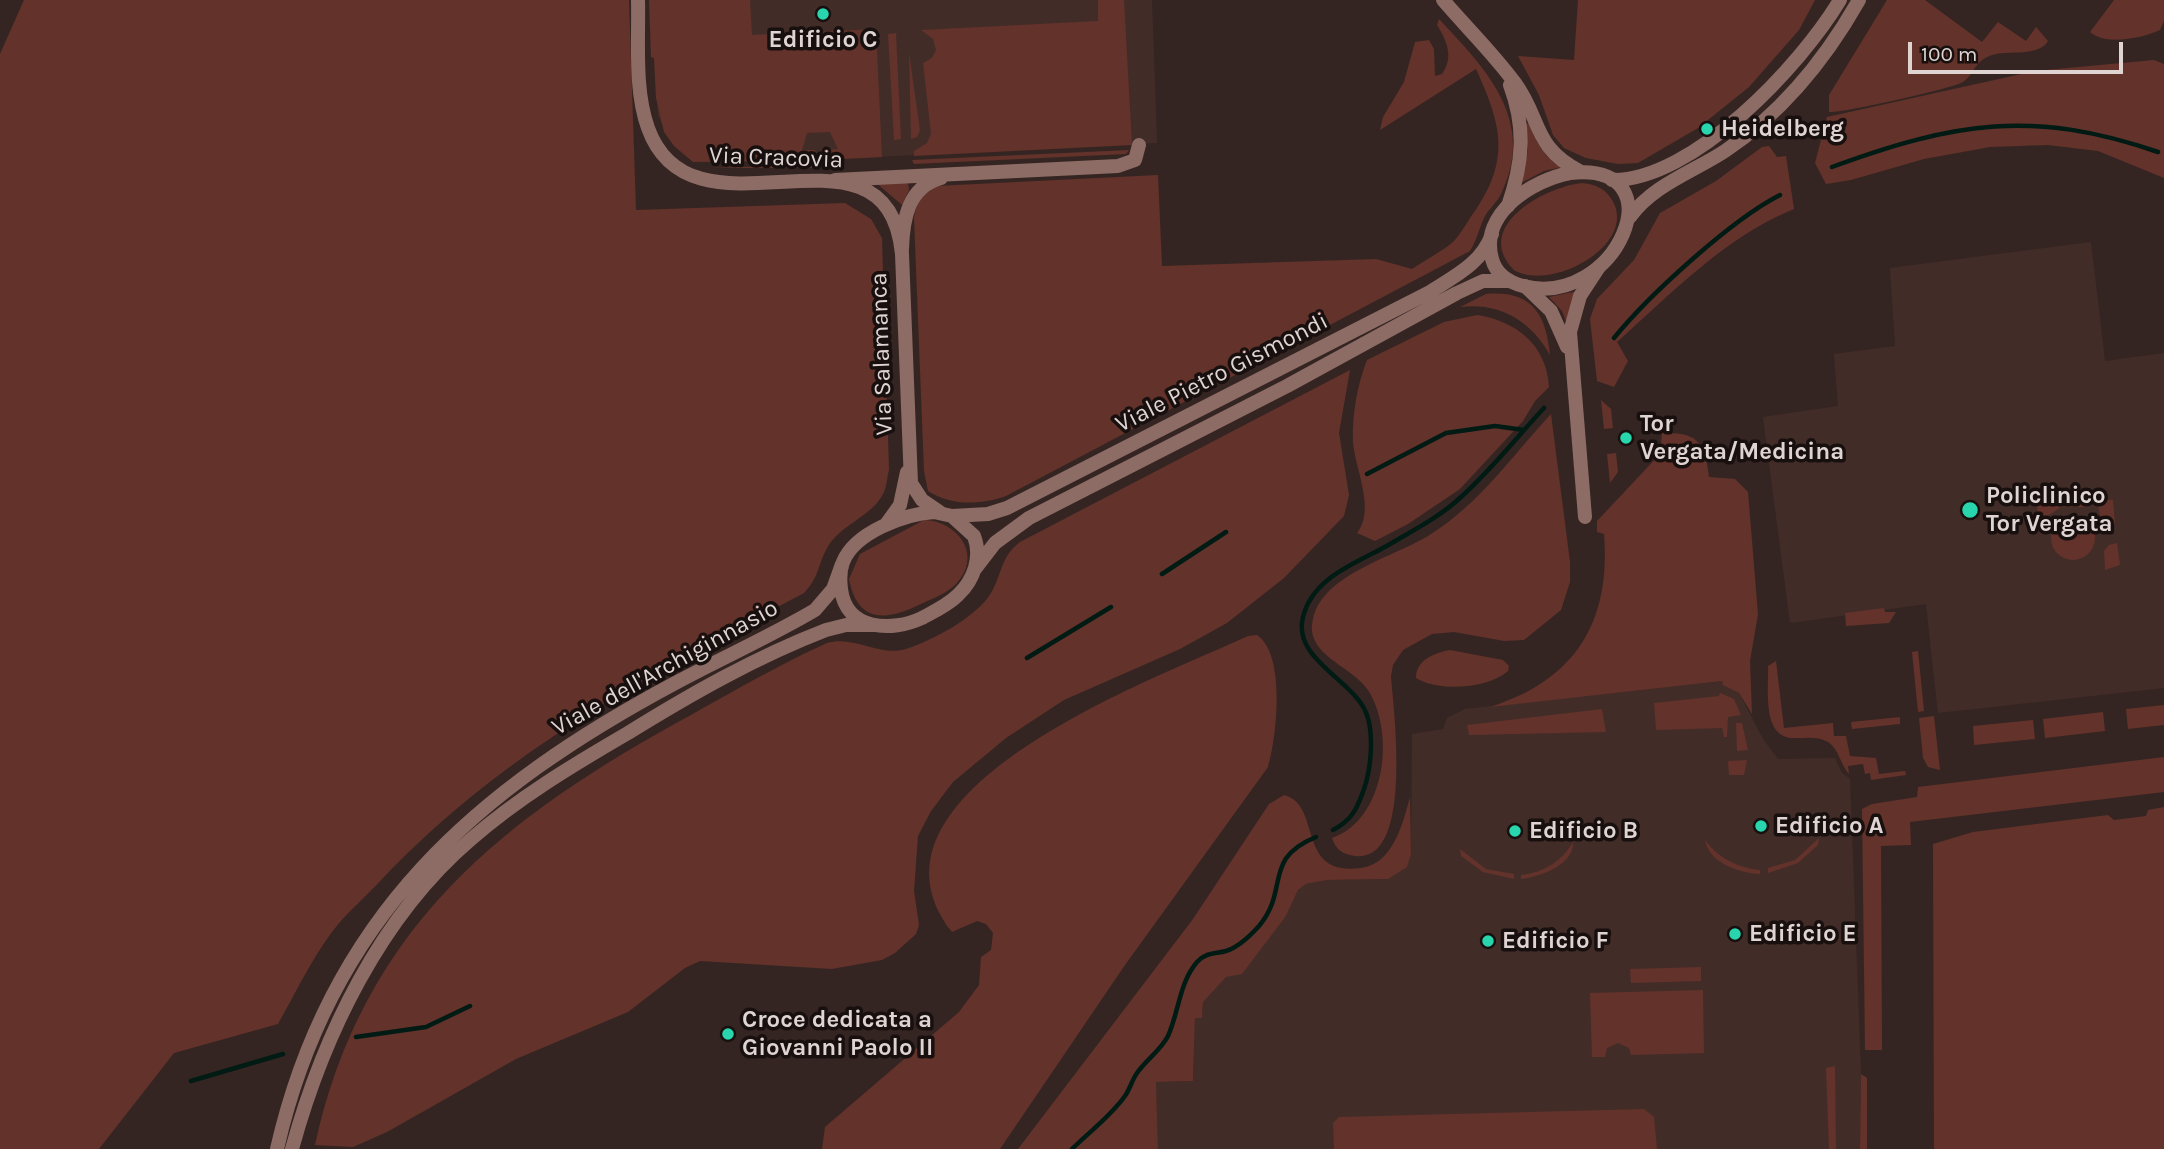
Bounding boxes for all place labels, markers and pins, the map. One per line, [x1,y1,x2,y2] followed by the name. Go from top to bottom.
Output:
[815,6,831,22] marker: Edificio C
[769,26,877,54] place label: Edificio C
[1721,115,1844,143] place label: Heidelberg
[1699,121,1715,137] marker: Heidelberg
[1640,410,1844,466] place label: Tor Vergata/Medicina
[1618,430,1634,446] marker: Tor Vergata/Medicina
[1986,482,2113,538] place label: Policlinico Tor Vergata
[1960,500,1980,520] marker: Policlinico Tor Vergata
[1775,812,1884,840] place label: Edificio A
[1529,817,1638,845] place label: Edificio B
[1753,818,1769,834] marker: Edificio A
[1507,823,1523,839] marker: Edificio B
[1749,920,1857,948] place label: Edificio E
[1727,926,1743,942] marker: Edificio E
[1502,927,1609,955] place label: Edificio F
[1480,933,1496,949] marker: Edificio F
[742,1006,933,1062] place label: Croce dedicata a Giovanni Paolo II
[720,1026,736,1042] marker: Croce dedicata a Giovanni Paolo II

